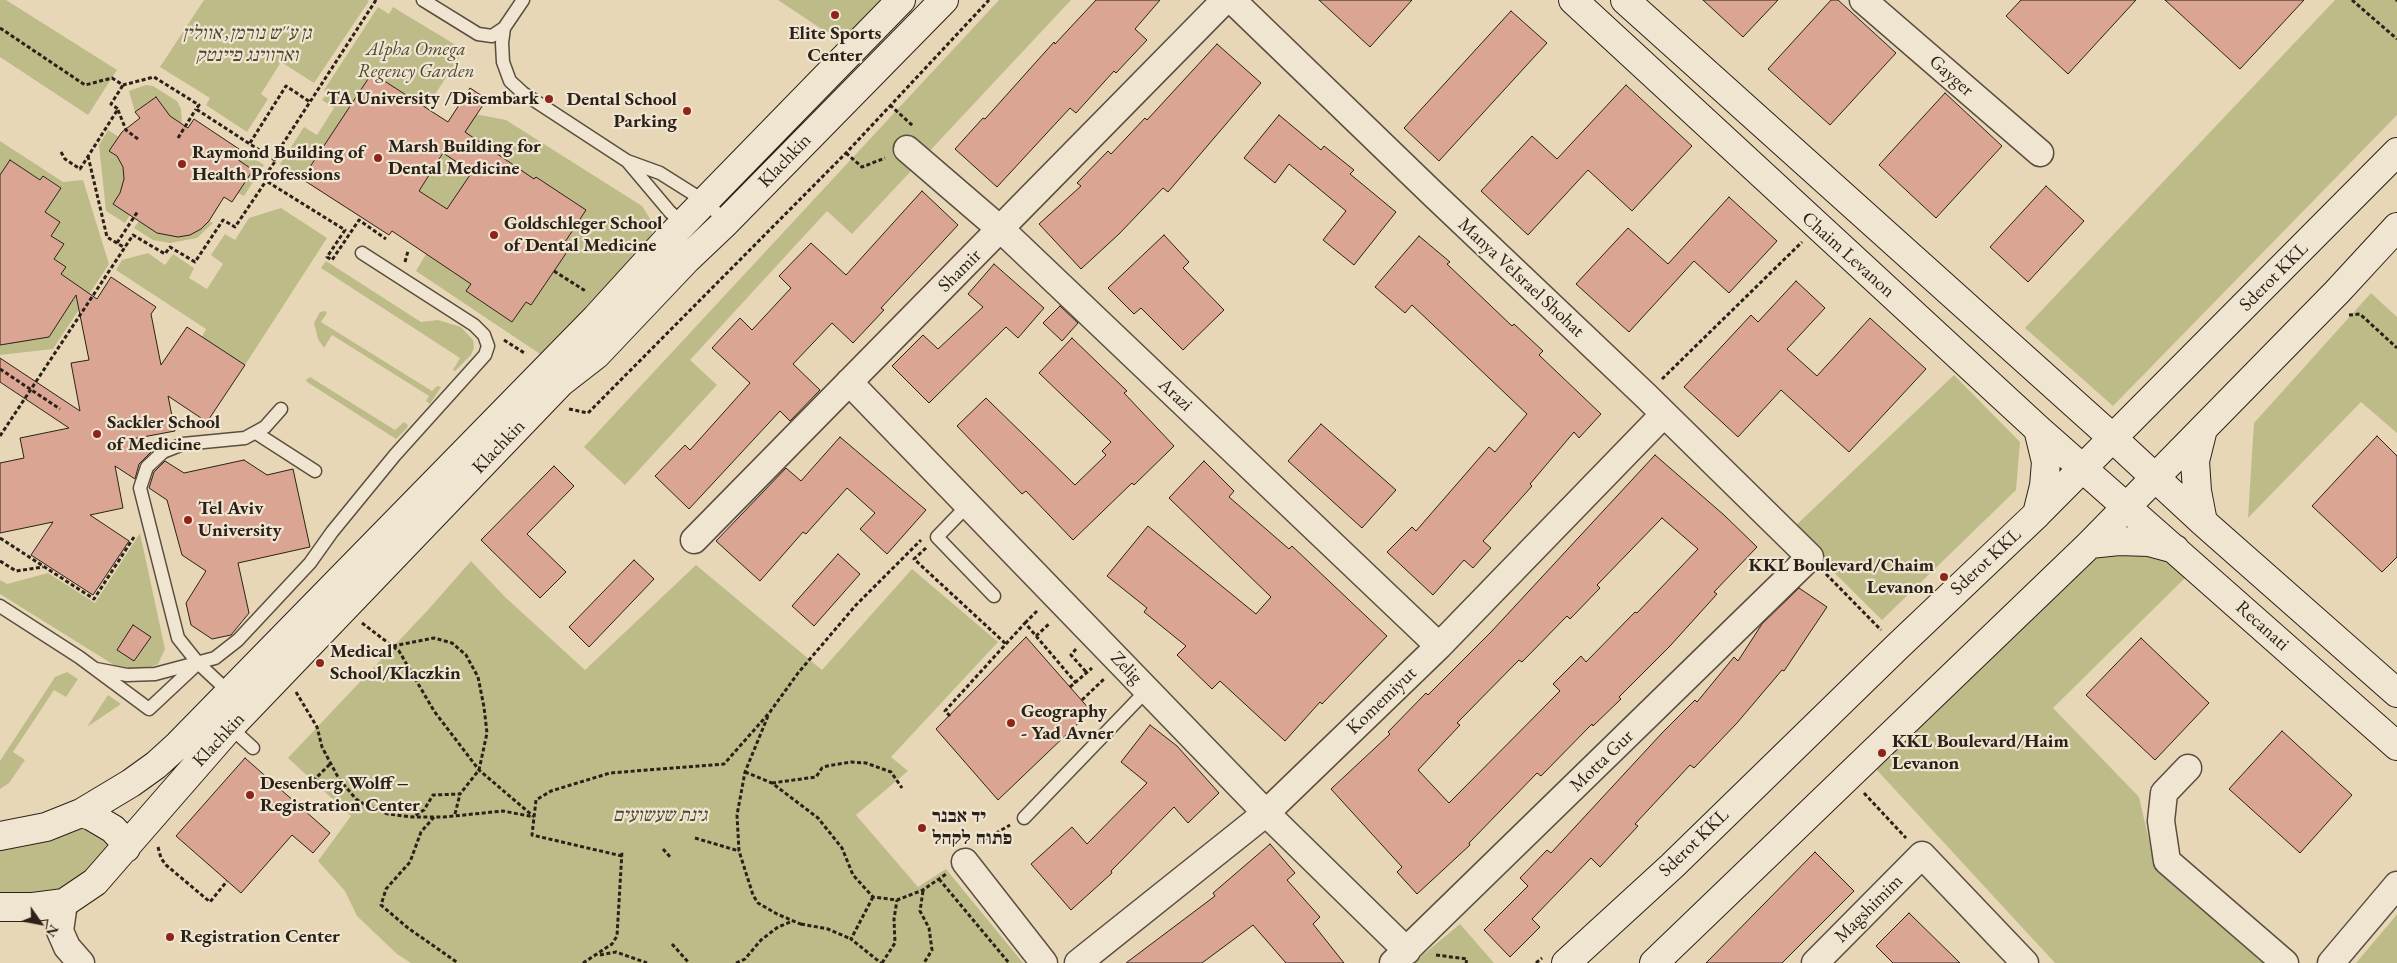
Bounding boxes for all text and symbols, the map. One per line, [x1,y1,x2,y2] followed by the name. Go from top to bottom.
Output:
[829,9,841,21] marker: Elite Sports Center
[182,23,312,67] park label: גן ע''ש נורמן, אוולין וארווינג פיינטק
[789,23,881,67] place label: Elite Sports Center
[358,39,474,83] park label: Alpha Omega Regency Garden
[1924,50,1978,102] street label: Gayger
[327,88,539,110] place label: TA University /Disembark
[567,89,677,133] place label: Dental School Parking
[543,93,555,105] marker: TA University /Disembark
[681,105,693,117] marker: Dental School Parking
[754,129,816,193] street label: Klachkin
[388,136,541,180] place label: Marsh Building for Dental Medicine
[192,142,364,186] place label: Raymond Building of Health Professions
[372,152,384,164] marker: Marsh Building for Dental Medicine
[176,158,188,170] marker: Raymond Building of Health Professions
[1797,207,1899,303] street label: Chaim Levanon
[504,213,662,257] place label: Goldschleger School of Dental Medicine
[1453,214,1589,342] street label: Manya VeIsrael Shohat
[488,229,500,241] marker: Goldschleger School of Dental Medicine
[2235,238,2313,316] street label: Sderot KKL
[934,245,986,297] street label: Shamir
[1153,374,1197,416] street label: Arazi
[107,412,220,456] place label: Sackler School of Medicine
[468,415,530,479] street label: Klachkin
[91,428,103,440] marker: Sackler School of Medicine
[198,498,282,542] place label: Tel Aviv University
[182,514,194,526] marker: Tel Aviv University
[1946,524,2026,600] street label: Sderot KKL
[1748,555,1934,599] place label: KKL Boulevard/Chaim Levanon
[1938,571,1950,583] marker: KKL Boulevard/Chaim Levanon
[2231,596,2293,656] street label: Recanati
[330,641,461,685] place label: Medical School/Klaczkin
[1105,647,1147,689] street label: Zelig
[314,657,326,669] marker: Medical School/Klaczkin
[1342,662,1422,740] street label: Komemiyut
[1021,701,1114,745] place label: Geography - Yad Avner
[188,708,250,772] street label: Klachkin
[1005,717,1017,729] marker: Geography - Yad Avner
[1565,725,1639,797] street label: Motta Gur
[1892,731,2069,775] place label: KKL Boulevard/Haim Levanon
[1876,747,1888,759] marker: KKL Boulevard/Haim Levanon
[260,773,420,817] place label: Desenberg Wolff – Registration Center
[244,789,256,801] marker: Desenberg Wolff – Registration Center
[1654,804,1734,882] street label: Sderot KKL
[613,805,707,827] park label: גינת שעשועים
[932,806,1012,850] place label: יד אבנר פתוח לקהל
[916,822,928,834] marker: יד אבנר פתוח לקהל
[1830,870,1908,948] street label: Magshimim
[15,898,65,948] north arrow
[42,922,63,941] text: N
[180,926,340,948] place label: Registration Center
[164,931,176,943] marker: Registration Center

